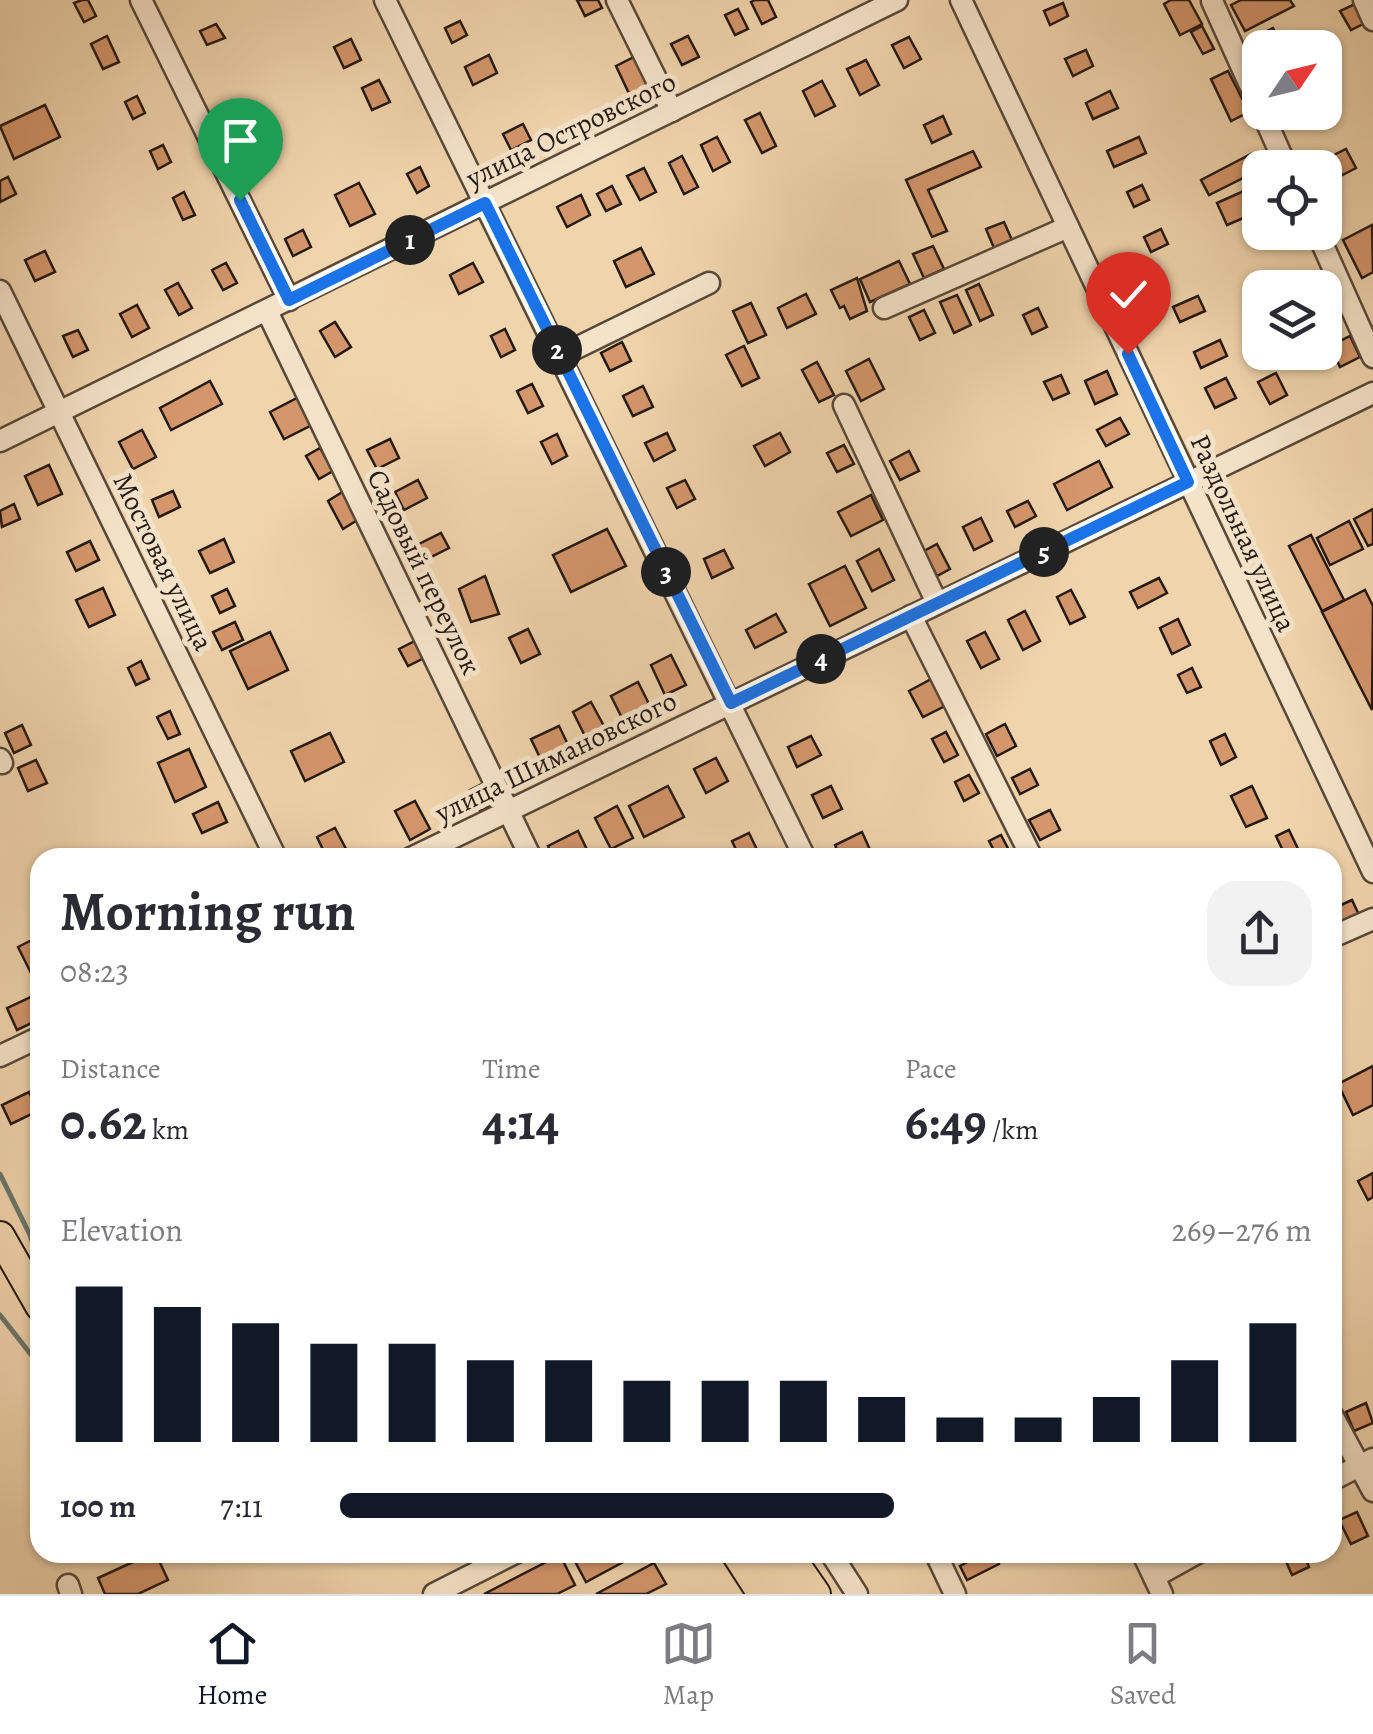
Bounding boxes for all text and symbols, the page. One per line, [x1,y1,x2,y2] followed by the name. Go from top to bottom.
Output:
[1242,30,1342,130] north arrow
[1242,30,1342,370] map controls
[459,63,682,198] street label: улица Островского
[198,98,283,201] pin
[213,113,268,168] icon: arrive
[1242,150,1342,250] button: locate
[385,215,435,265] pin: 1
[405,221,415,259] text: 1
[1086,252,1171,355] pin
[1101,267,1156,322] icon: check
[1242,270,1342,370] button: layers
[532,325,582,375] pin: 2
[550,331,564,369] text: 2
[1181,428,1305,638] street label: Раздольная улица
[358,463,490,681] street label: Садовый переулок
[104,467,222,657] street label: Мостовая улица
[1019,527,1069,577] pin: 5
[1038,533,1050,571] text: 5
[641,547,691,597] pin: 3
[660,553,672,591] text: 3
[796,634,846,684] pin: 4
[814,640,828,678] text: 4
[428,682,683,832] street label: улица Шимановского
[60,874,355,949] text: Morning run
[1207,881,1312,986] button: share
[60,949,129,993] text: 08:23
[60,1050,160,1088] text: Distance
[482,1050,541,1088] text: Time
[905,1050,957,1088] text: Pace
[60,1088,146,1156] text: 0.62
[482,1088,559,1156] text: 4:14
[905,1088,987,1156] text: 6:49
[146,1111,189,1149] text: km
[987,1111,1039,1149] text: /km
[60,1208,183,1252] text: Elevation
[1172,1208,1312,1252] text: 269–276 m
[60,1484,136,1528] text: 100 m
[220,1484,263,1528] text: 7:11
[197,1616,267,1714] tab: Home
[661,1616,716,1714] tab: Map
[1110,1616,1176,1714] tab: Saved

